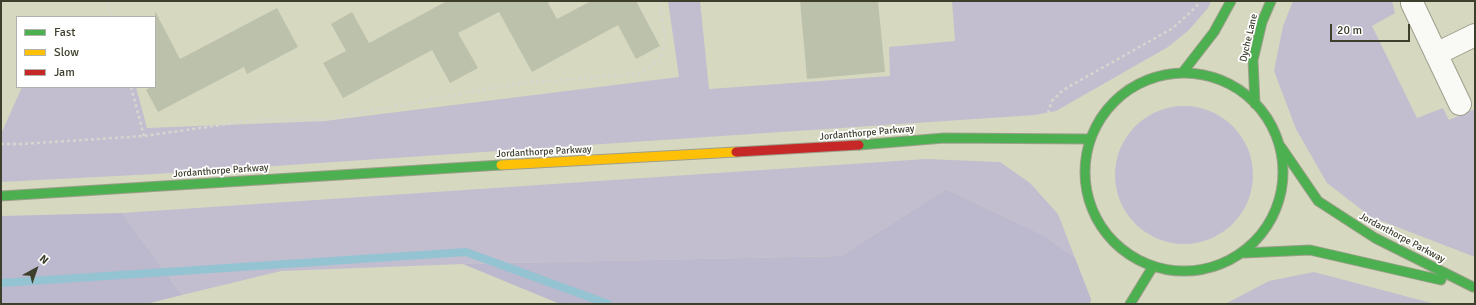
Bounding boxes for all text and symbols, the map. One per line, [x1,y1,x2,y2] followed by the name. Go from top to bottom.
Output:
[1238,13,1260,63] street label: Dyche Lane
[16,16,156,88] legend
[1332,16,1412,42] scale bar
[1337,23,1362,38] text: 20 m
[54,25,75,40] text: Fast
[54,45,79,60] text: Slow
[54,65,75,80] text: Jam
[819,123,915,143] street label: Jordanthorpe Parkway
[496,144,592,160] street label: Jordanthorpe Parkway
[173,162,269,180] street label: Jordanthorpe Parkway
[1357,210,1447,266] street label: Jordanthorpe Parkway
[16,249,56,289] north arrow
[37,252,51,267] text: N

